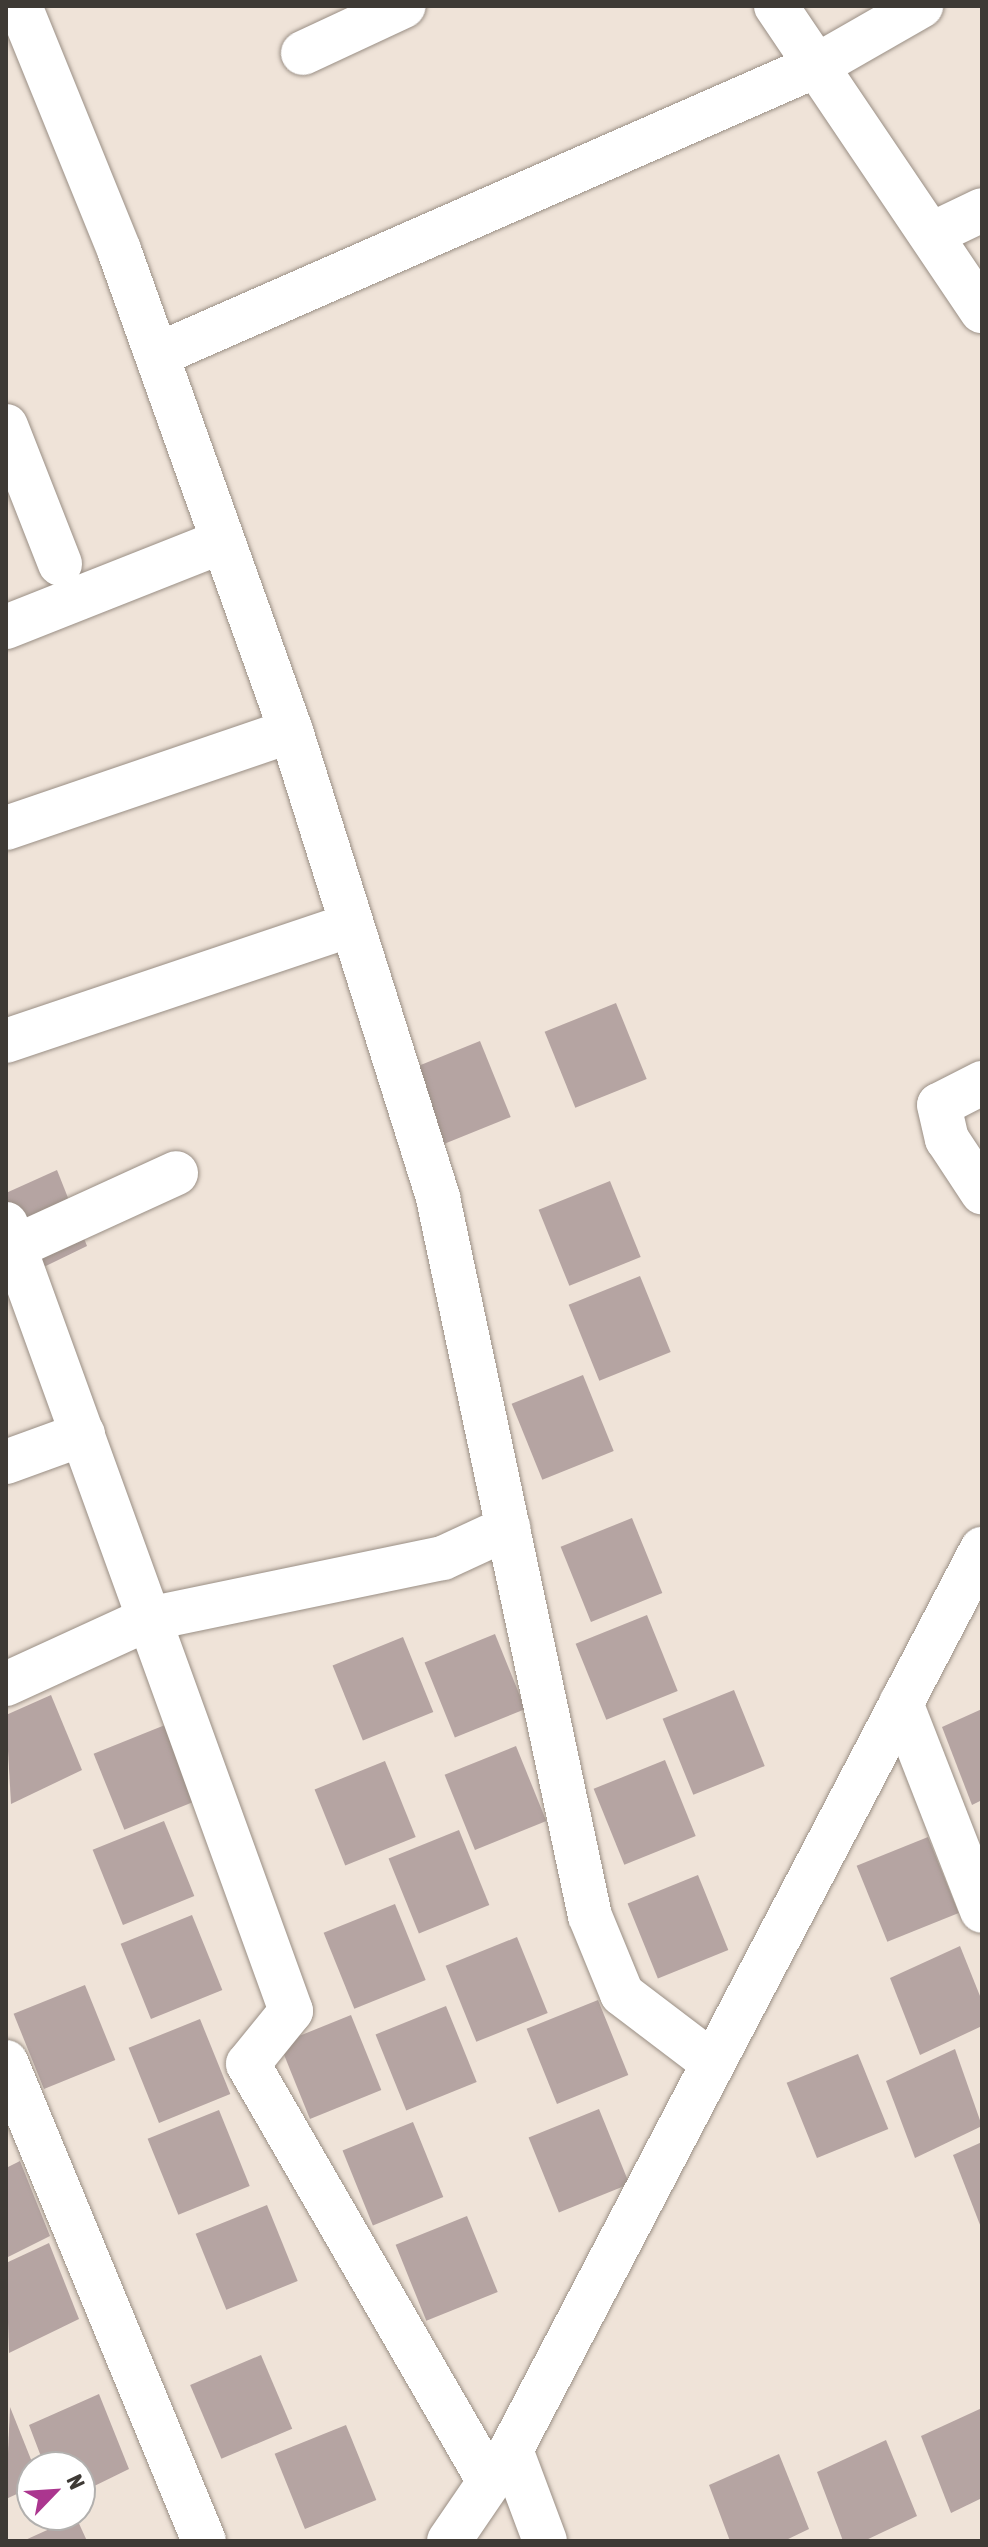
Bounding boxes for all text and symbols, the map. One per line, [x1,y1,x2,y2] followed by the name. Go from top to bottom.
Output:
[16,2451,96,2531] north arrow
[61,2470,90,2493] text: N

